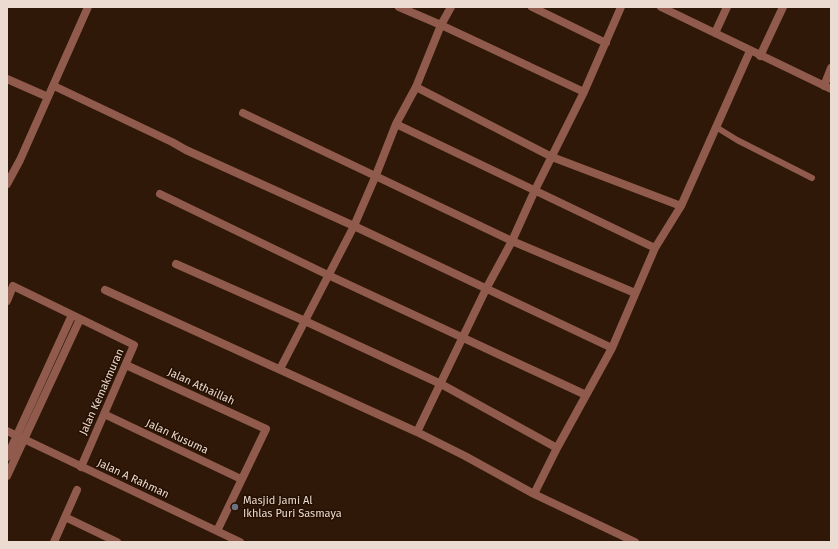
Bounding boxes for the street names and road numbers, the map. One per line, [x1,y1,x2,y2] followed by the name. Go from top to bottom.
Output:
[77,347,127,437] street label: Jalan Kemakmuran
[165,366,237,408] street label: Jalan Athaillah
[144,417,210,457] street label: Jalan Kusuma
[95,457,171,501] street label: Jalan A Rahman

